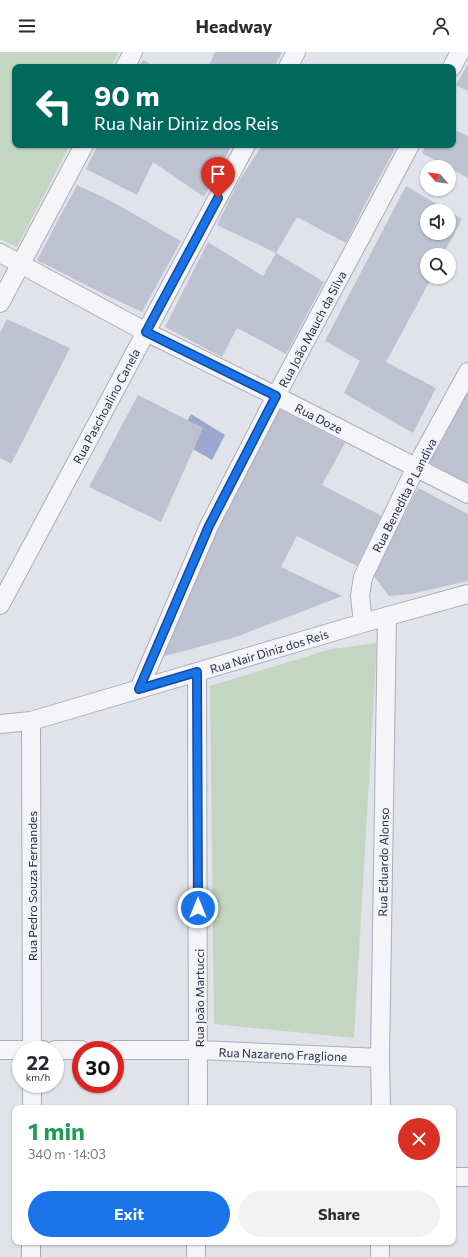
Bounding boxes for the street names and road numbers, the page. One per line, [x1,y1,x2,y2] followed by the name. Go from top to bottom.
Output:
[275,268,350,390] street label: Rua João Mauch da Silva
[70,346,142,466] street label: Rua Paschoalino Canela
[293,400,345,436] street label: Rua Doze
[369,436,439,554] street label: Rua Benedita P Landiva
[208,626,330,676] street label: Rua Nair Diniz dos Reis
[375,807,391,917] street label: Rua Eduardo Alonso
[25,811,39,961] street label: Rua Pedro Souza Fernandes
[192,949,207,1047] street label: Rua João Martucci
[218,1045,348,1063] street label: Rua Nazareno Fraglione

